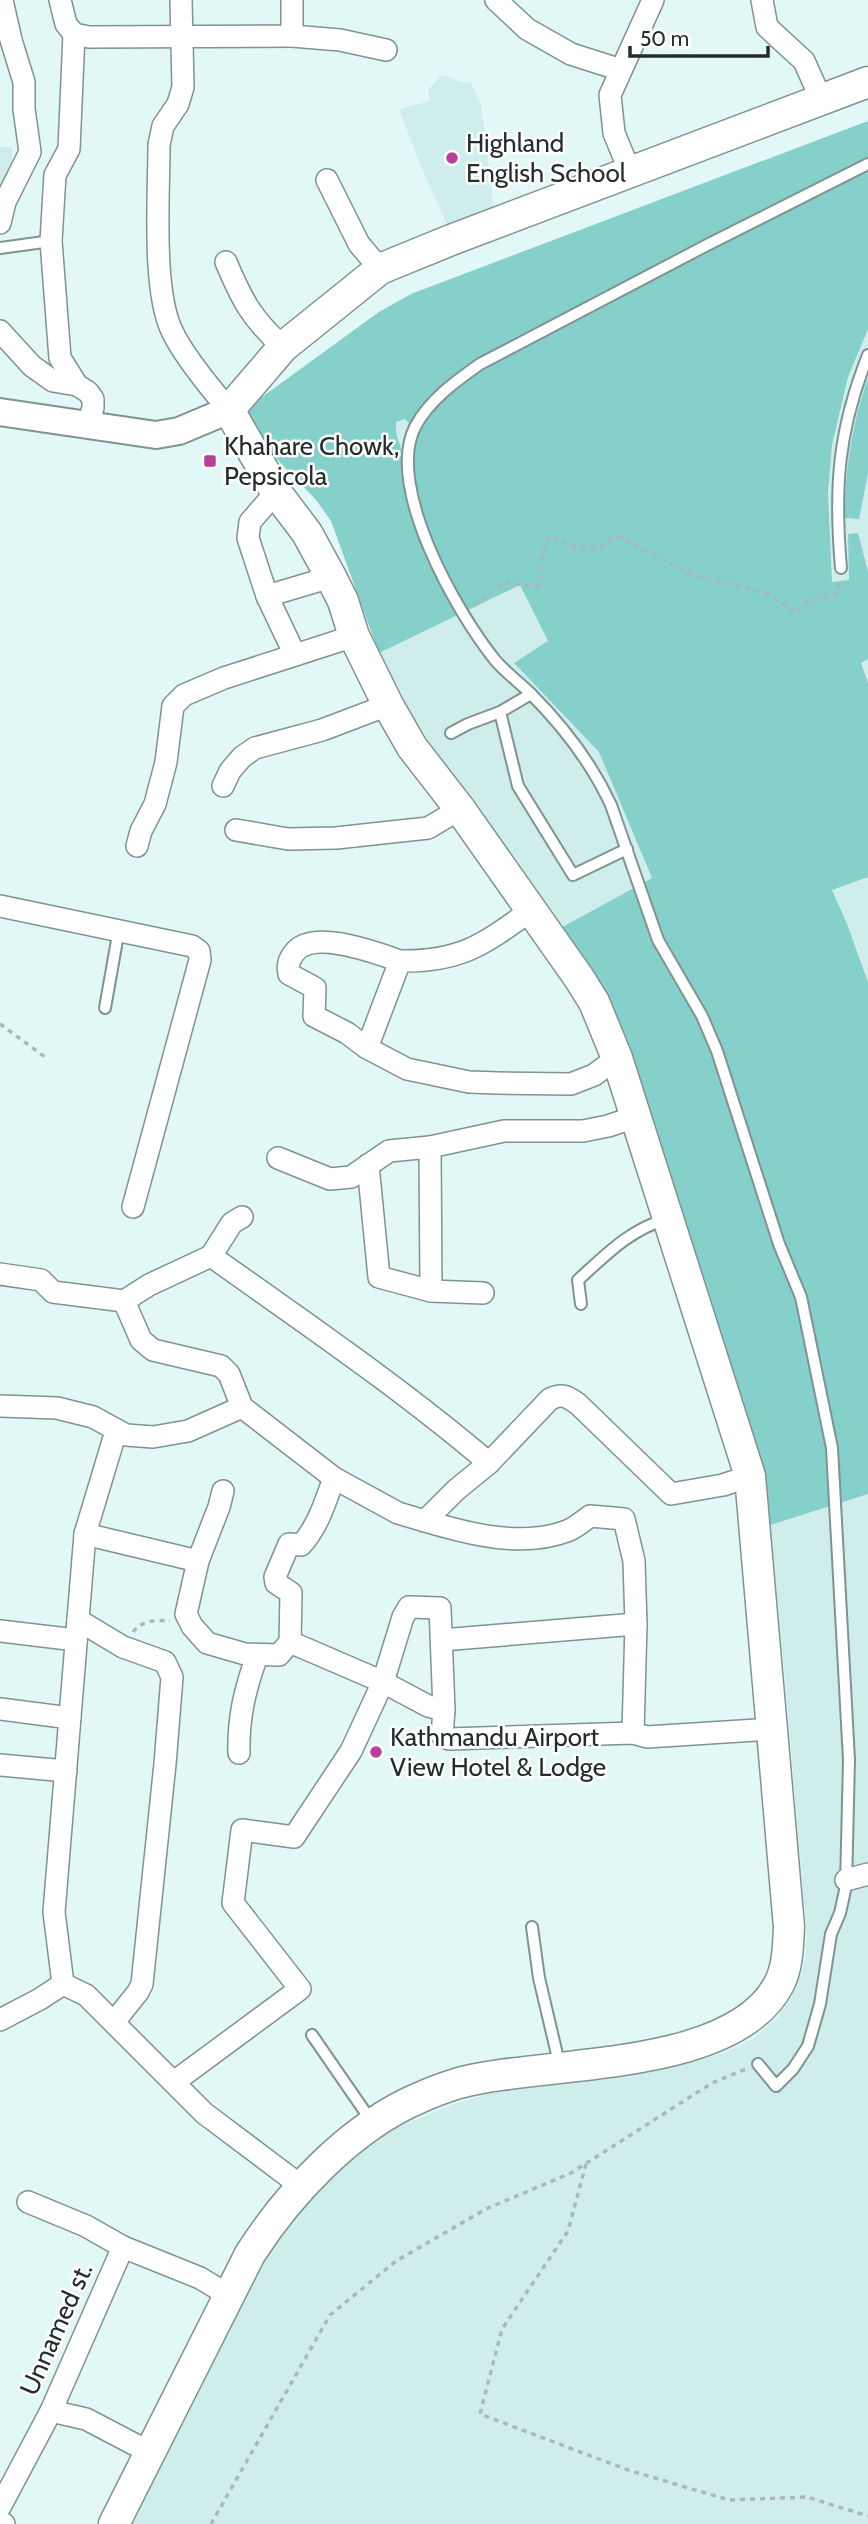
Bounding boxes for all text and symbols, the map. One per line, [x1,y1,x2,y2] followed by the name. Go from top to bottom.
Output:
[630,14,768,58] scale bar
[640,26,689,51] text: 50 m
[466,127,626,189] place label: Highland English School
[444,150,460,166] marker: Highland English School
[224,430,399,492] place label: Khahare Chowk, Pepsicola
[202,453,218,469] marker: Khahare Chowk, Pepsicola
[390,1721,606,1783] place label: Kathmandu Airport View Hotel & Lodge
[368,1744,384,1760] marker: Kathmandu Airport View Hotel & Lodge
[13,2258,99,2400] street label: Unnamed st.

